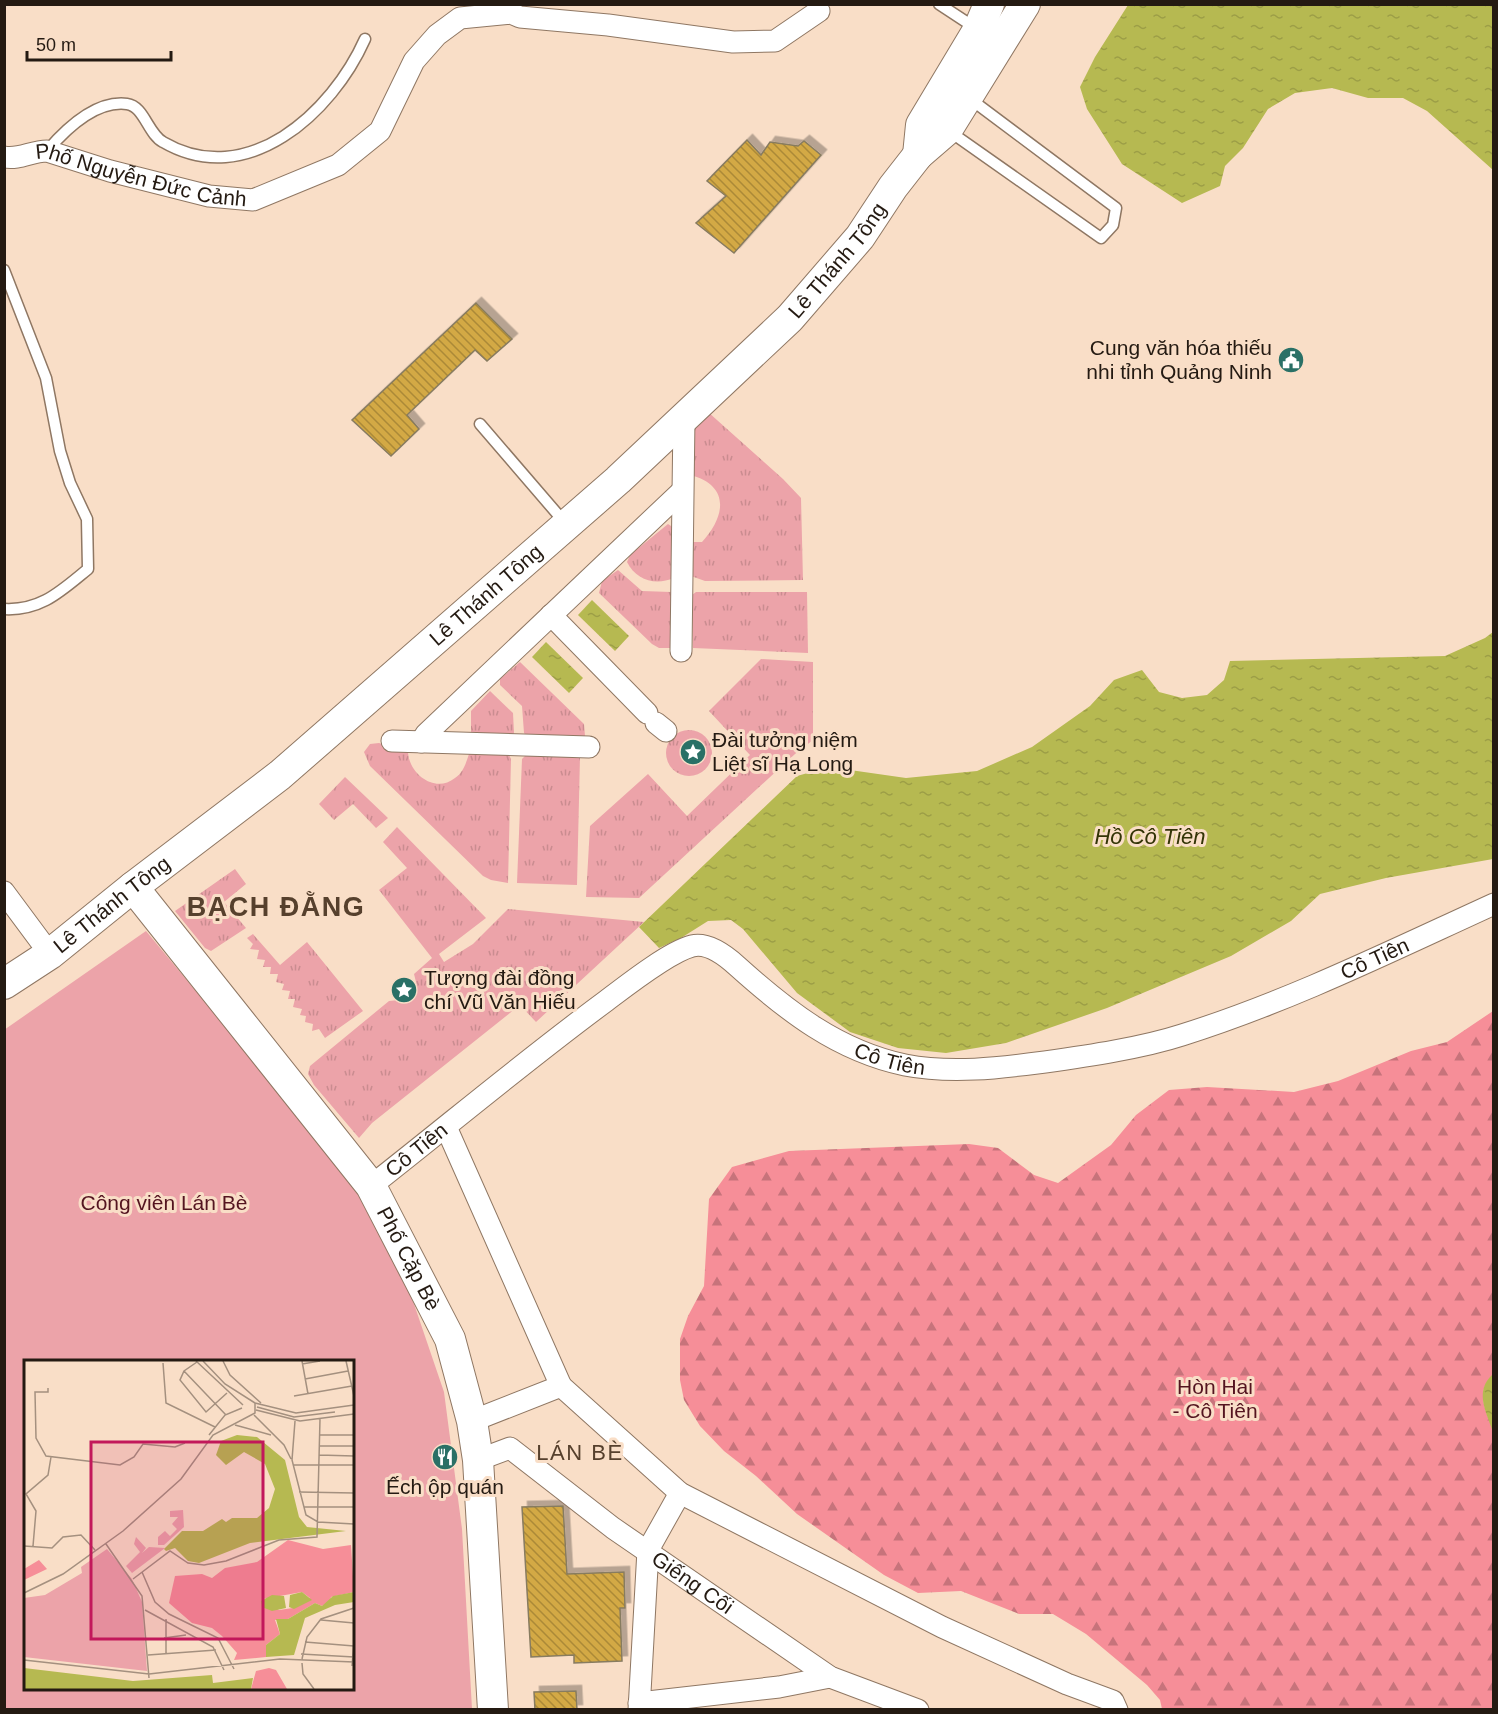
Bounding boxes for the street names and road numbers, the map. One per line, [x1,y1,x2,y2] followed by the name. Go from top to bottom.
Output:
[34,139,248,210] street label: Phố Nguyễn Đức Cảnh
[783,198,890,322] street label: Lê Thánh Tông
[425,539,547,650] street label: Lê Thánh Tông
[49,851,174,957] street label: Lê Thánh Tông
[1337,933,1412,984] street label: Cô Tiên
[851,1038,926,1079] street label: Cô Tiên
[381,1118,452,1181] street label: Cô Tiên
[373,1203,445,1314] street label: Phố Cặp Bè
[648,1546,738,1618] street label: Giếng Cối

